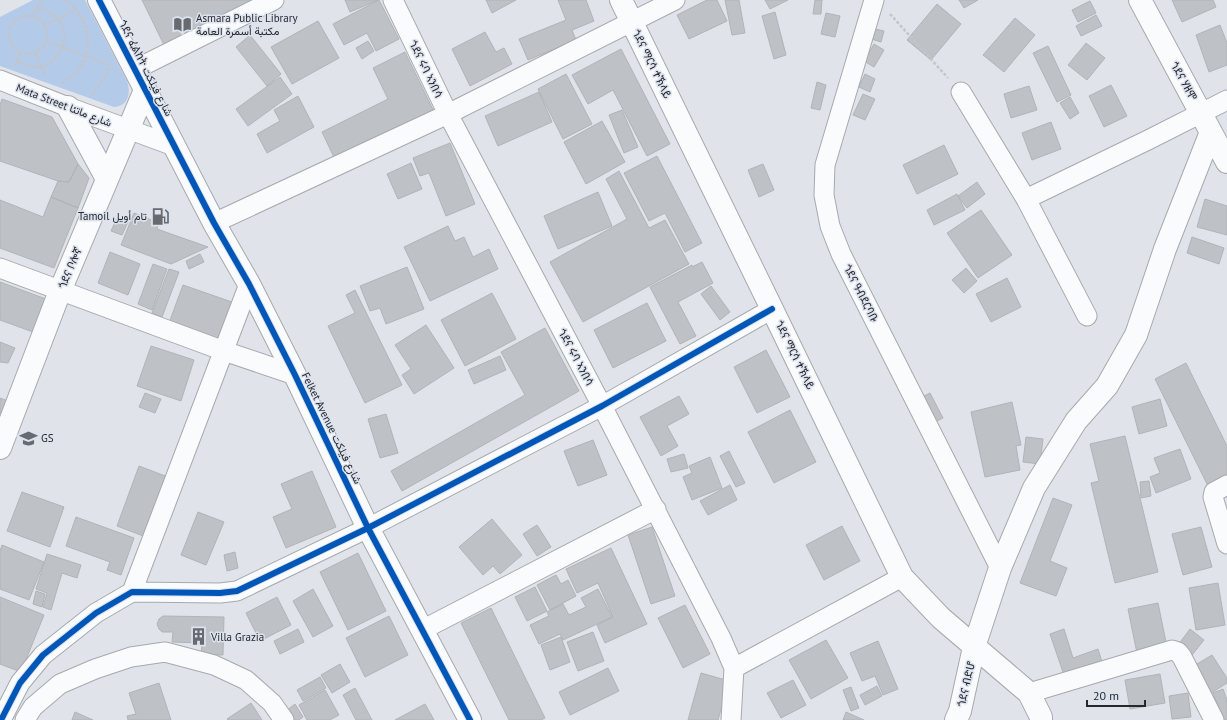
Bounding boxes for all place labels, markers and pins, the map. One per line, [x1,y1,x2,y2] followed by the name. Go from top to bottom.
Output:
[196,11,299,38] place label: Asmara Public Library مكتبة أسمرة العامة
[173,14,193,34] library icon: Asmara Public Library مكتبة أسمرة العامة
[150,206,170,226] fuel station icon: Tamoil تام أويل
[78,209,147,224] place label: Tamoil تام أويل
[18,428,38,448] school or university icon: GS
[41,431,54,445] place label: GS
[188,627,208,647] building icon: Villa Grazia
[210,630,264,644] place label: Villa Grazia

